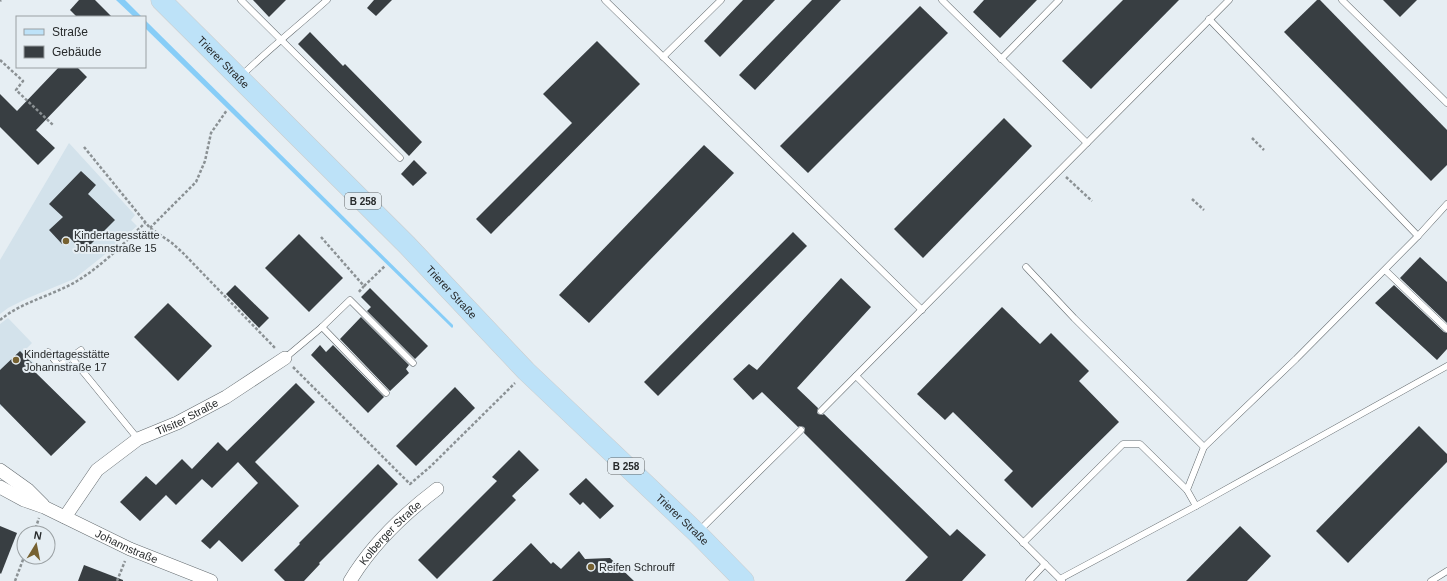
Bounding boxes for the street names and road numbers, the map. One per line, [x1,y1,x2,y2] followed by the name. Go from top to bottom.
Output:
[195,34,252,90] street label: Trierer Straße
[345,193,381,209] road number: B 258
[424,263,479,321] street label: Trierer Straße
[154,396,220,437] street label: Tilsiter Straße
[608,458,644,474] road number: B 258
[654,491,711,547] street label: Trierer Straße
[357,498,423,567] street label: Kolberger Straße
[93,527,160,565] street label: Johannstraße

